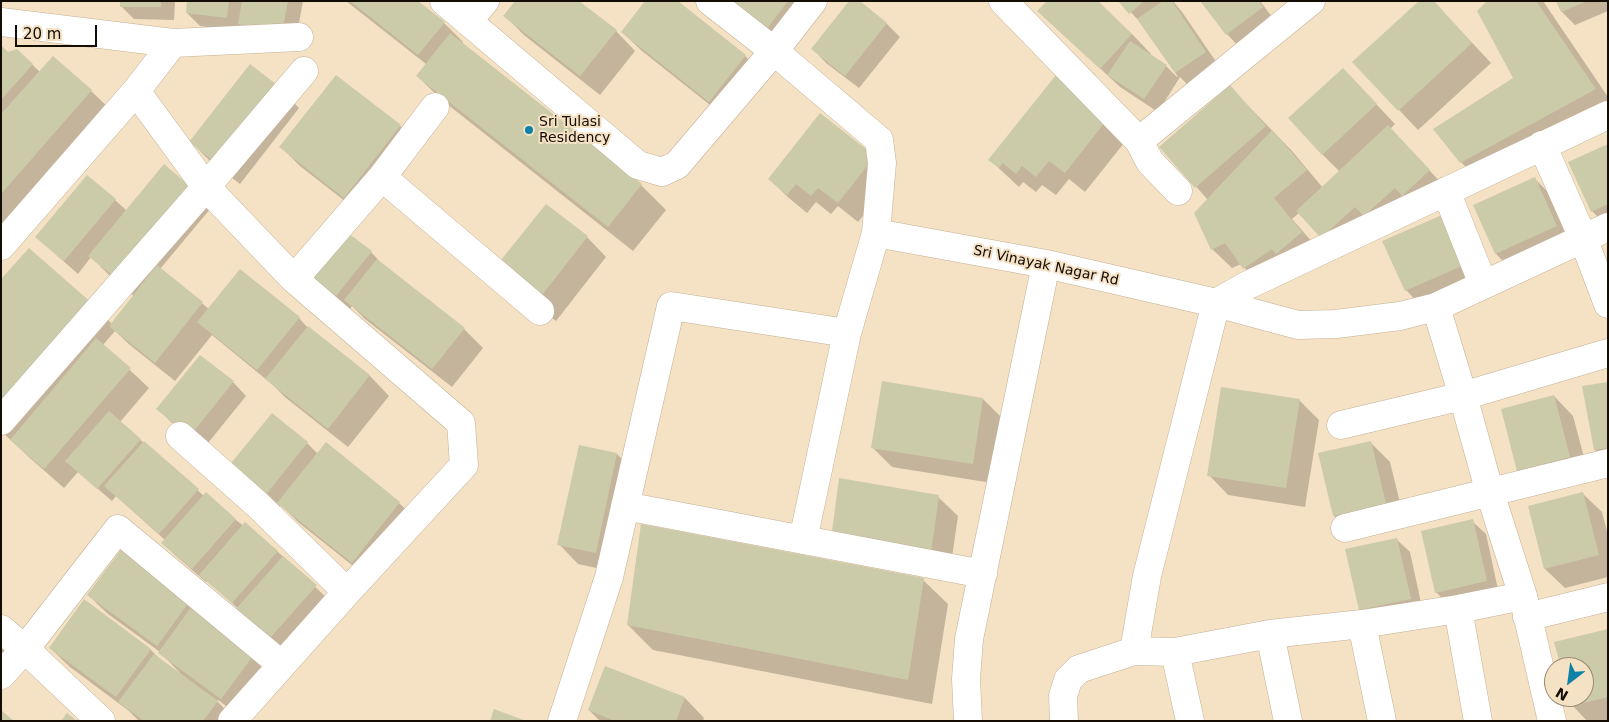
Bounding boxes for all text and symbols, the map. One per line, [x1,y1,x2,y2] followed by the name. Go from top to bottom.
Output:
[18,15,100,47] scale bar
[23,25,61,43] text: 20 m
[539,114,610,146] place label: Sri Tulasi Residency
[523,124,535,136] marker: Sri Tulasi Residency
[972,242,1120,290] street label: Sri Vinayak Nagar Rd
[1544,657,1594,707] north arrow
[1553,684,1571,704] text: N

